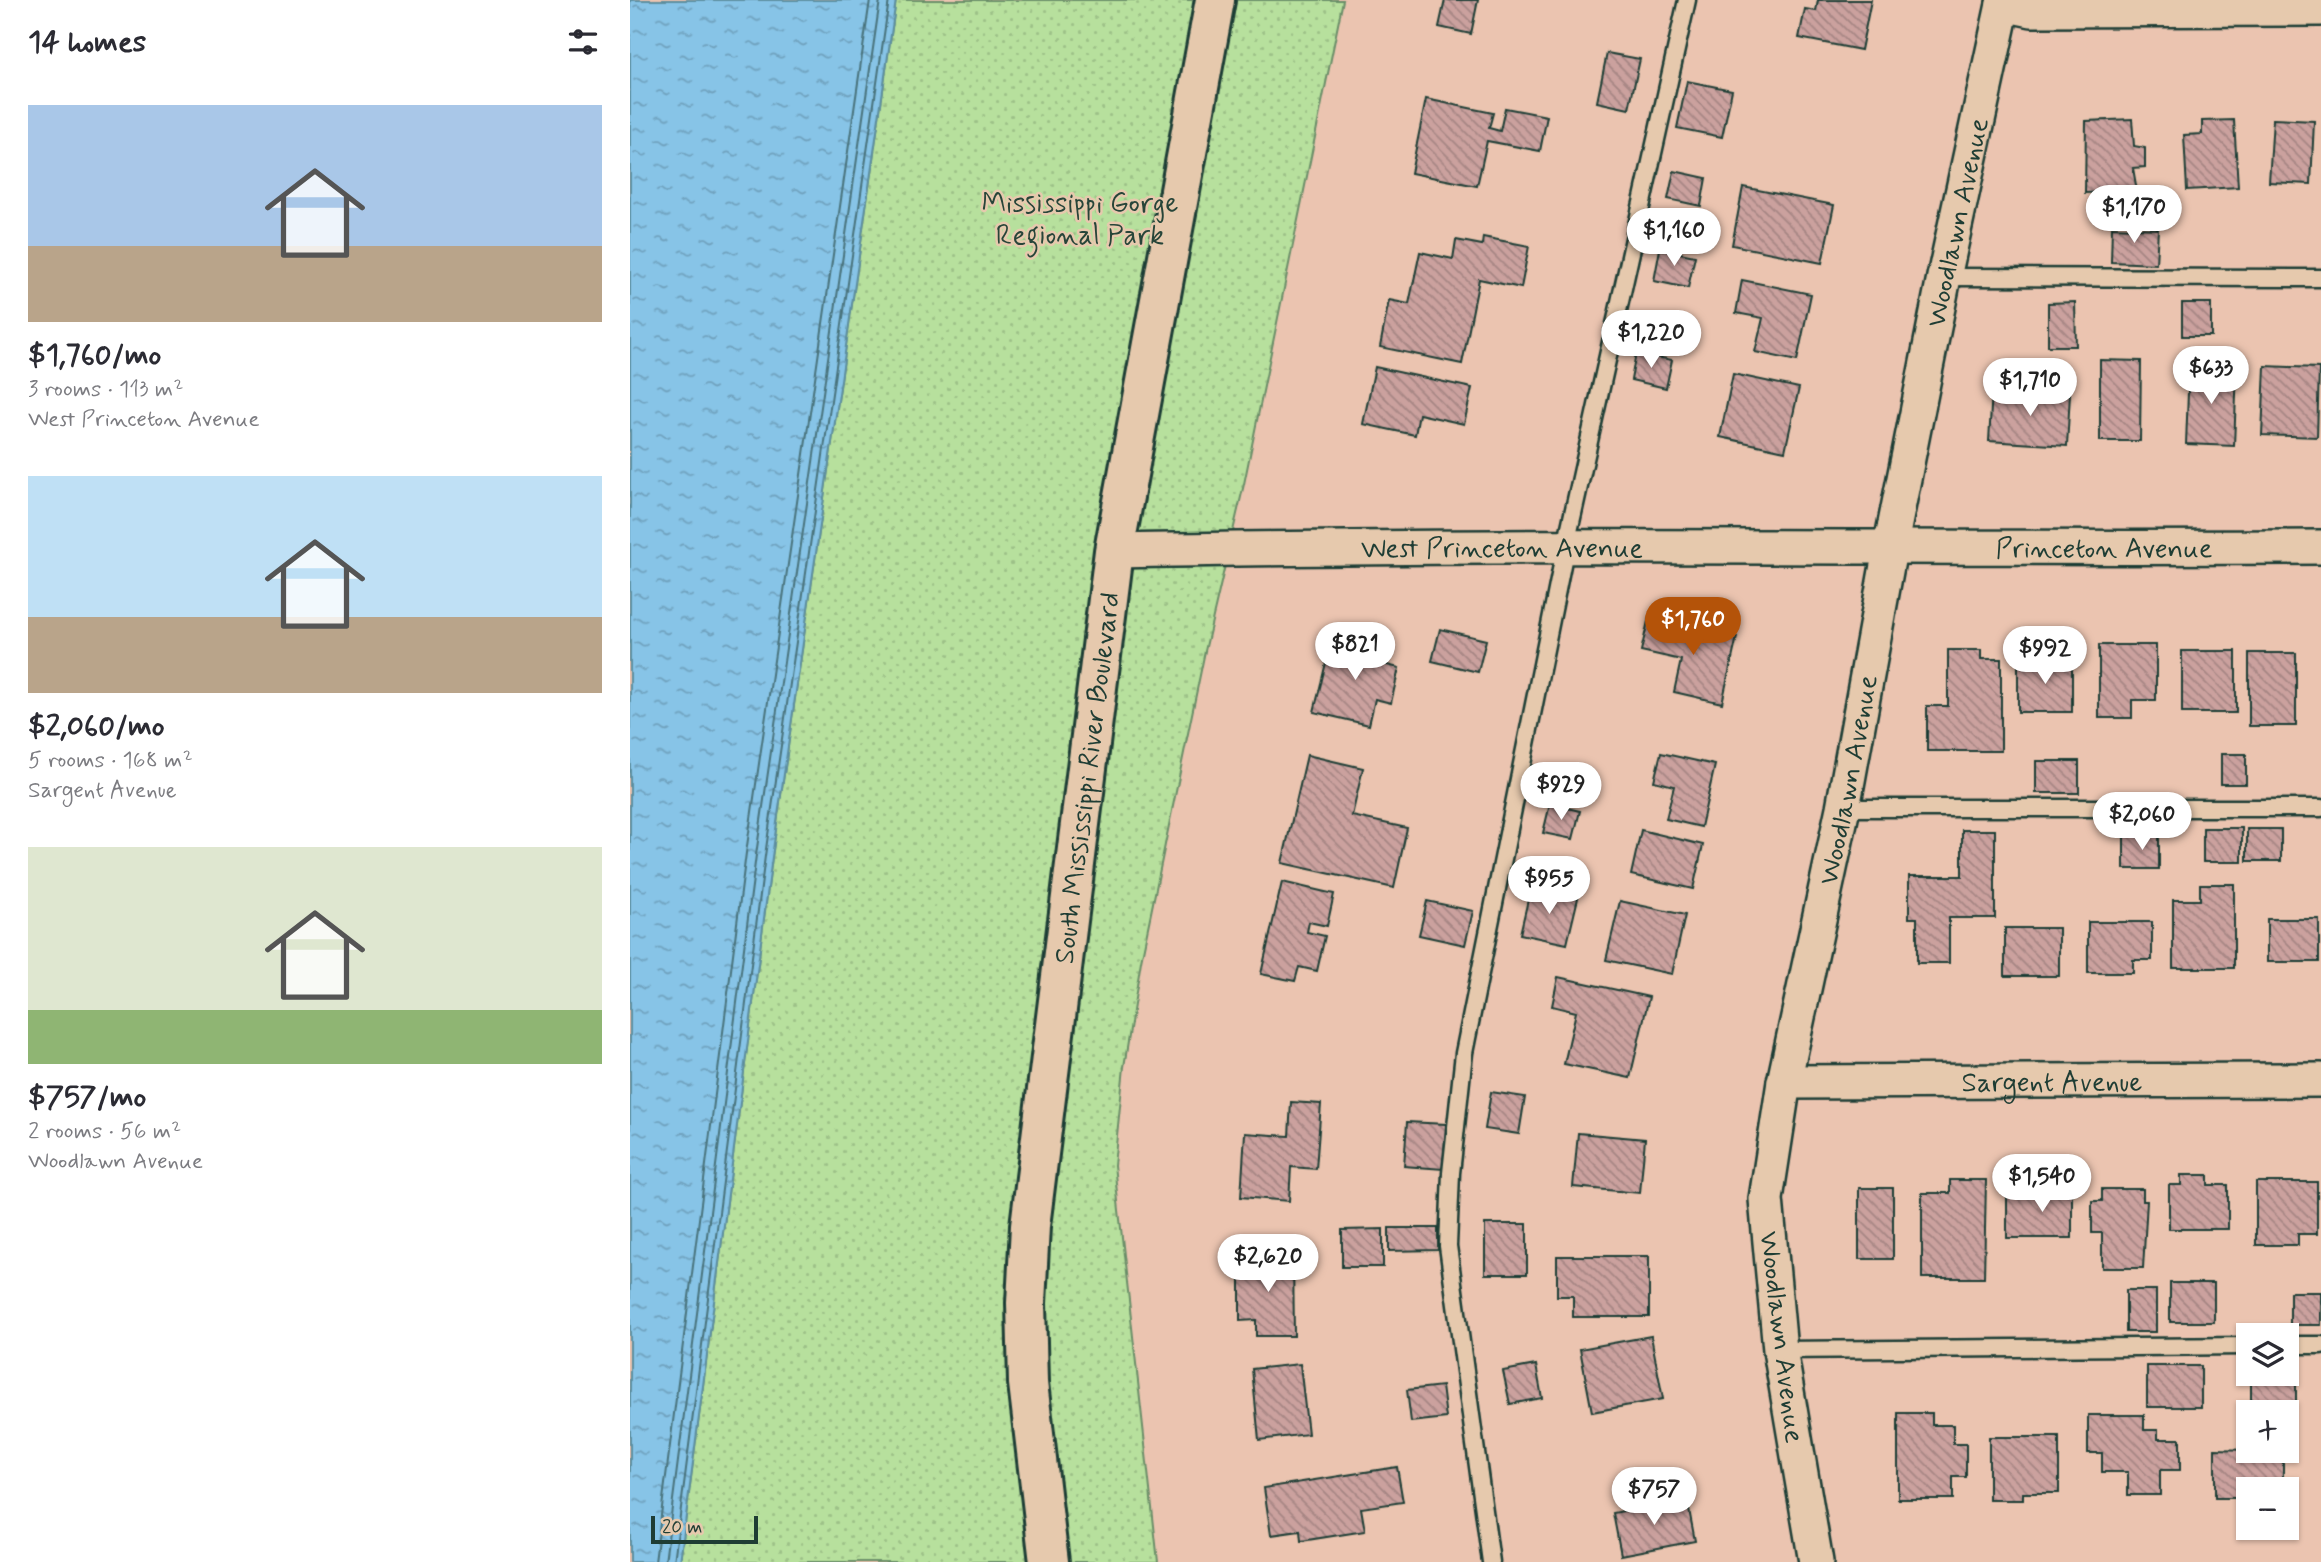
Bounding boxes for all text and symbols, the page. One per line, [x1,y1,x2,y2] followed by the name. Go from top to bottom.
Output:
[28,23,146,62] text: 14 homes
[564,23,602,61] icon: filters
[1918,115,1999,331] street label: Woodlawn Avenue
[252,150,378,276] icon: home
[982,186,1178,258] park label: Mississippi Gorge Regional Park
[2077,186,2191,245] pin: $1,170
[2102,193,2166,223] text: $1,170
[1617,208,1731,268] pin: $1,160
[1643,216,1705,246] text: $1,160
[1594,310,1708,370] pin: $1,220
[1617,318,1685,348] text: $1,220
[28,336,161,375] text: $1,760/mo
[2170,346,2252,406] pin: $633
[2189,354,2233,384] text: $633
[1973,358,2087,418] pin: $1,710
[1999,366,2061,396] text: $1,710
[28,375,183,405] text: 3 rooms · 113 m²
[28,405,260,435] text: West Princeton Avenue
[252,521,378,647] icon: home
[1361,531,1643,569] street label: West Princeton Avenue
[1995,531,2213,568] street label: Princeton Avenue
[1047,590,1130,966] street label: South Mississippi River Boulevard
[1636,598,1750,657] pin: $1,760
[1661,605,1725,635] text: $1,760
[1314,622,1396,682] pin: $821
[2004,626,2086,686] pin: $992
[1331,630,1379,660] text: $821
[2019,634,2071,664] text: $992
[1811,672,1888,889] street label: Woodlawn Avenue
[28,707,165,746] text: $2,060/mo
[28,746,193,776] text: 5 rooms · 168 m²
[1520,762,1602,822] pin: $929
[1536,770,1586,800] text: $929
[28,776,177,806] text: Sargent Avenue
[2085,792,2199,852] pin: $2,060
[2109,800,2175,830] text: $2,060
[1508,856,1590,916] pin: $955
[1524,864,1574,894] text: $955
[252,892,378,1018] icon: home
[1961,1065,2143,1104] street label: Sargent Avenue
[28,1078,146,1117] text: $757/mo
[28,1117,181,1147] text: 2 rooms · 56 m²
[28,1147,203,1177] text: Woodlawn Avenue
[1985,1154,2099,1214] pin: $1,540
[2008,1162,2076,1192] text: $1,540
[1749,1229,1812,1445] street label: Woodlawn Avenue
[1211,1234,1325,1294] pin: $2,620
[1233,1242,1303,1272] text: $2,620
[2236,1323,2299,1540] map controls
[2236,1323,2299,1386] button: layers
[2236,1400,2299,1463] button: +
[1613,1468,1695,1527] pin: $757
[1628,1475,1680,1505] text: $757
[2236,1477,2299,1540] button: −
[651,1513,758,1545] scale bar
[662,1515,702,1540] text: 20 m

